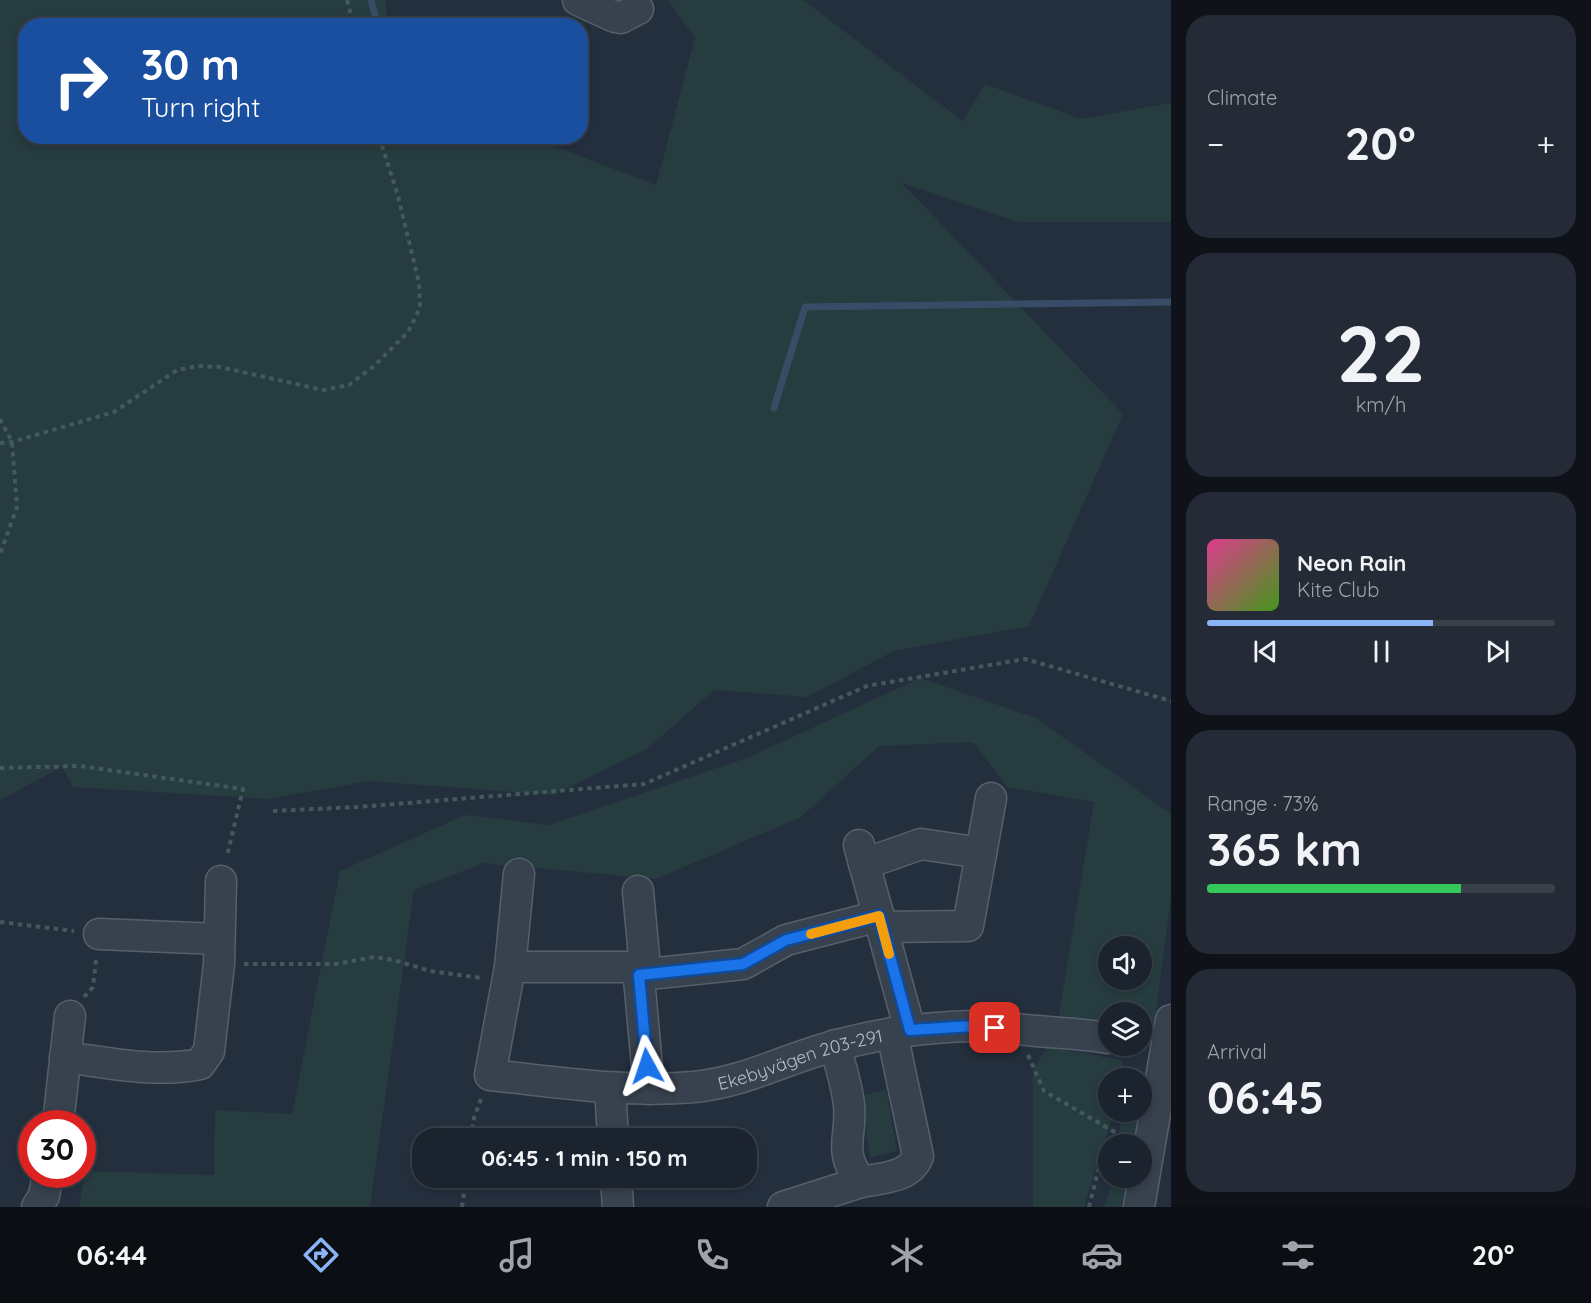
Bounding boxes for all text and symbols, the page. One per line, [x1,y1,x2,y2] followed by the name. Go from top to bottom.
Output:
[141,38,240,91] text: 30 m
[42,42,120,120] icon: right
[1207,85,1277,110] text: Climate
[141,90,260,124] text: Turn right
[1345,115,1416,171] text: 20°
[1207,123,1224,164] text: −
[1536,123,1555,164] text: +
[1337,304,1425,402] text: 22
[1356,392,1406,417] text: km/h
[1297,549,1406,577] text: Neon Rain
[1297,577,1379,602] text: Kite Club
[1249,635,1282,668] icon: previous
[1365,635,1398,668] icon: pause
[1481,635,1514,668] icon: next
[1207,791,1319,816] text: Range · 73%
[1207,821,1362,877] text: 365 km
[1098,936,1152,1188] map controls
[1098,936,1152,990] button: sound
[969,1002,1020,1053] pin
[1098,1002,1152,1056] button: layers
[978,1011,1011,1044] icon: arrive
[715,1024,884,1095] street label: Ekebyvägen 203-291
[615,1034,679,1098] position arrow
[1207,1039,1267,1064] text: Arrival
[1098,1068,1152,1122] button: +
[1207,1069,1324,1125] text: 06:45
[18,1110,96,1188] speed limit sign: 30
[1098,1134,1152,1188] button: −
[481,1144,688,1172] text: 06:45 · 1 min · 150 m
[300,1234,342,1276] icon: directions
[496,1234,538,1276] icon: music
[691,1234,733,1276] icon: phone
[886,1234,928,1276] icon: climate
[1081,1234,1123,1276] icon: car
[1277,1234,1319,1276] icon: filters
[77,1238,147,1272] text: 06:44
[1472,1238,1514,1272] text: 20°

